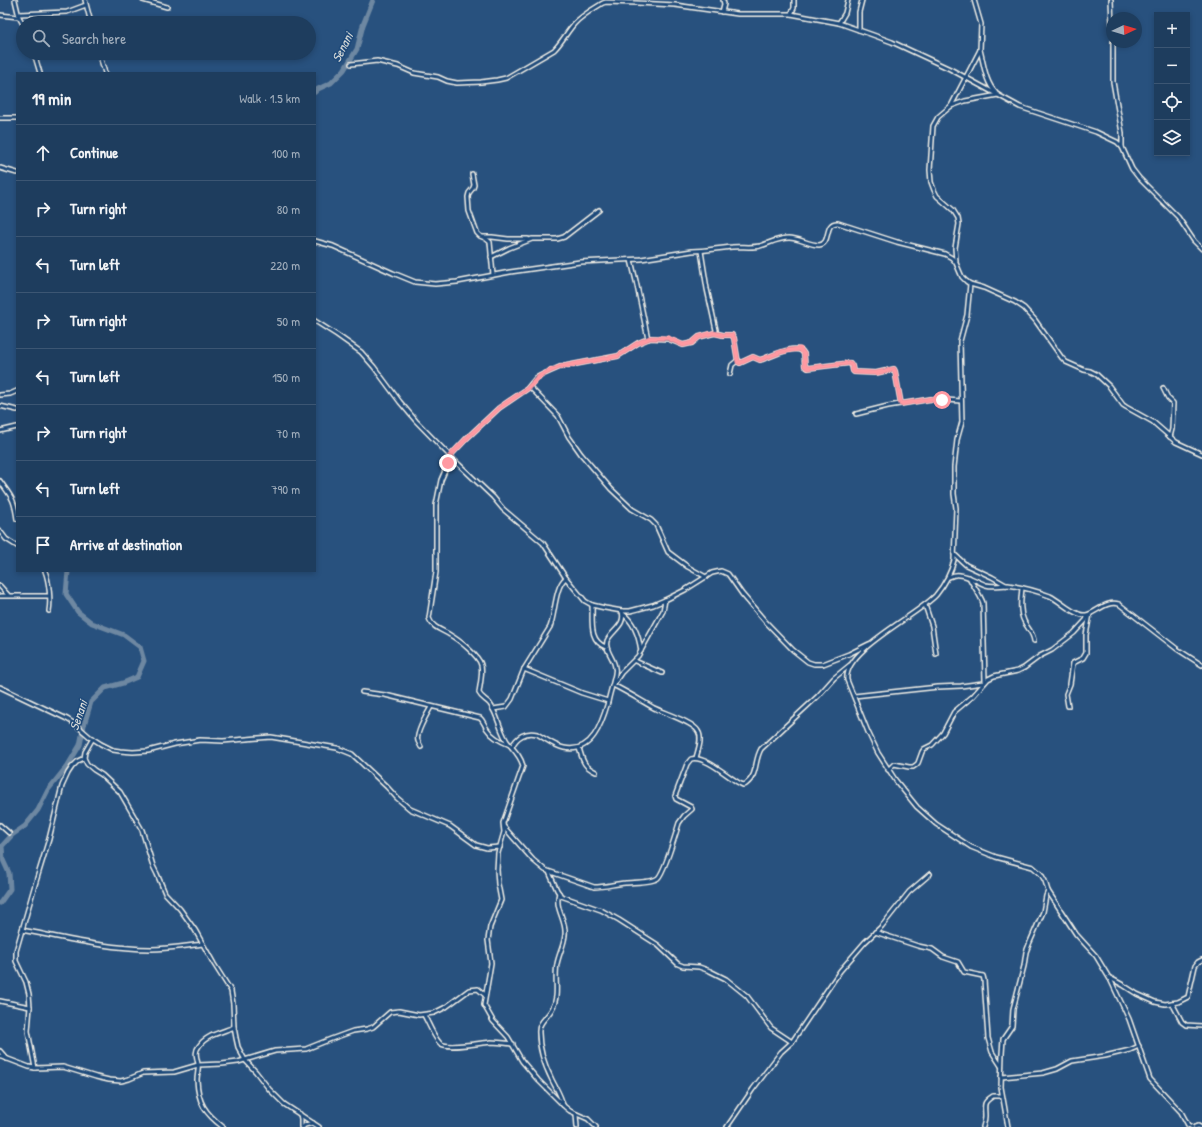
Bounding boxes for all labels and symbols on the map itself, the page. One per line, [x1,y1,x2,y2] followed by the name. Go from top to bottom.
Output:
[1106,12,1142,48] north arrow
[327,28,358,65] water label: Senani
[933,391,951,409] route start
[439,454,457,472] route end
[64,696,92,733] water label: Senani

